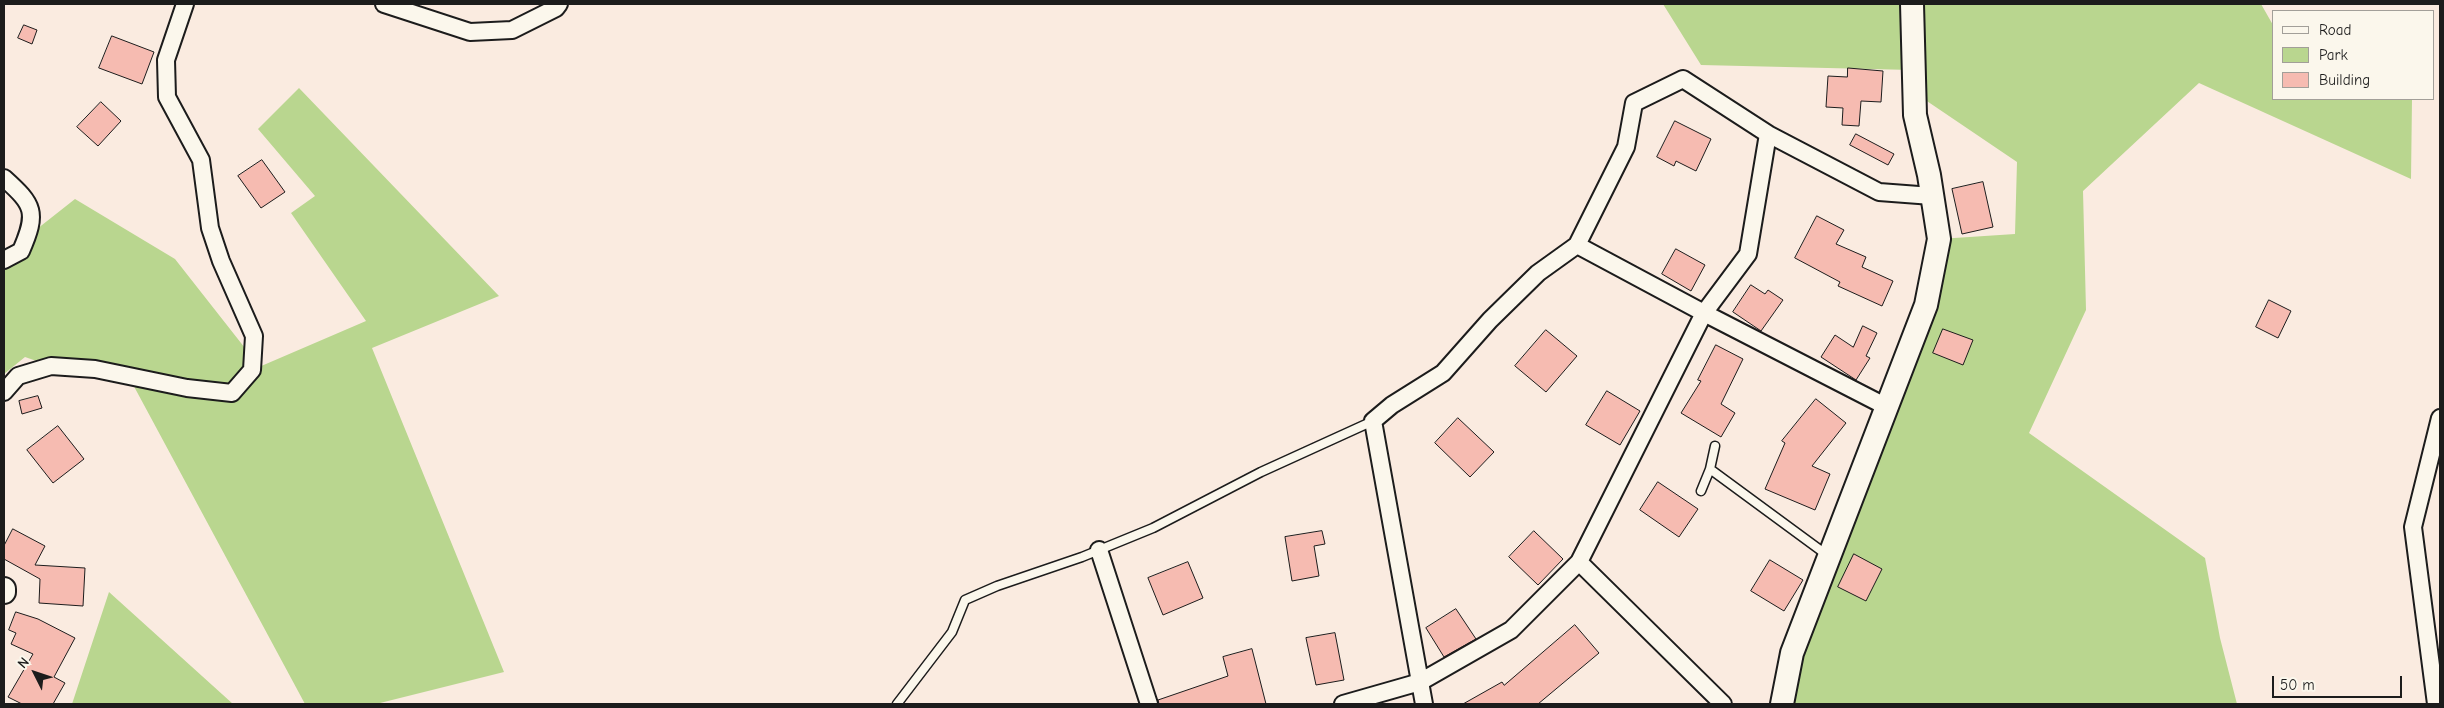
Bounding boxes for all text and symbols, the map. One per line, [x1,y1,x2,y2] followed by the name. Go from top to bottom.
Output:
[2272,10,2434,100] legend
[2319,21,2351,39] text: Road
[2319,46,2348,64] text: Park
[2319,71,2370,89] text: Building
[10,648,60,698] north arrow
[14,654,33,672] text: N
[2274,666,2404,698] scale bar
[2280,676,2315,694] text: 50 m

